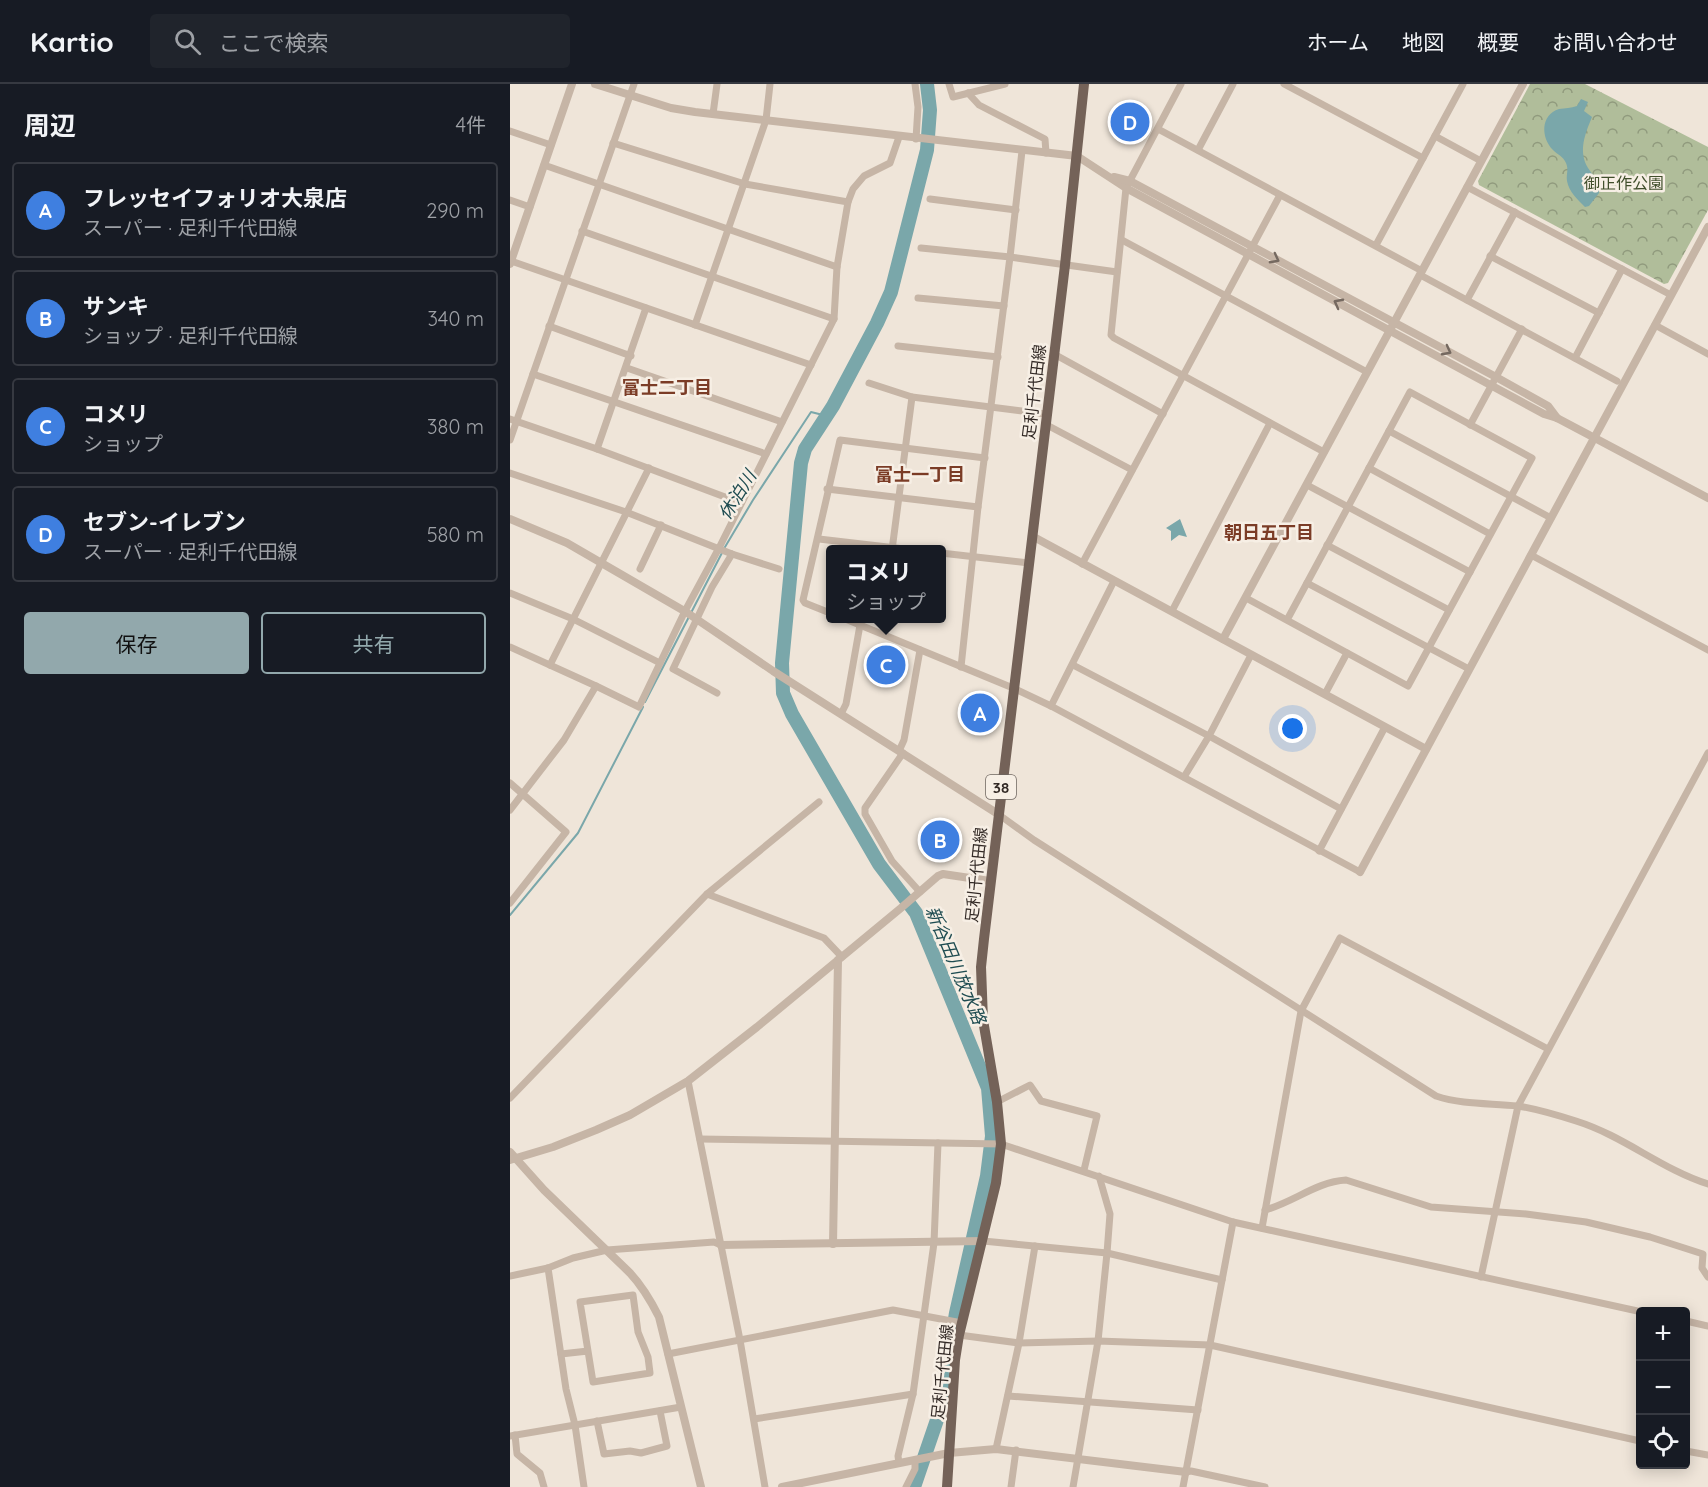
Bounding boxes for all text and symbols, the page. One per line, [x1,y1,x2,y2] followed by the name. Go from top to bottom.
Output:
[150,14,570,68] search box
[30,24,114,59] text: Kartio
[171,25,204,58] icon: search
[219,29,329,57] text: ここで検索
[1307,29,1369,55] text: ホーム
[1402,29,1444,55] text: 地図
[1477,29,1519,55] text: 概要
[1552,29,1678,55] text: お問い合わせ
[1110,99,1150,144] pin: D
[24,109,76,142] text: 周辺
[455,112,486,137] text: 4件
[1584,173,1664,193] park label: 御正作公園
[83,184,347,212] text: フレッセイフォリオ大泉店
[39,198,52,223] text: A
[426,198,484,223] text: 290 m
[83,215,298,240] text: スーパー · 足利千代田線
[1268,252,1279,263] one-way arrow
[83,292,149,320] text: サンキ
[1334,299,1344,310] one-way arrow
[39,306,52,331] text: B
[427,306,484,331] text: 340 m
[83,323,298,348] text: ショップ · 足利千代田線
[1018,343,1050,441] street label: 足利千代田線
[1440,344,1451,355] one-way arrow
[622,376,712,399] district label: 富士二丁目
[83,400,149,428] text: コメリ
[39,414,52,439] text: C
[427,414,484,439] text: 380 m
[83,431,163,456] text: ショップ
[875,463,965,486] district label: 富士一丁目
[713,464,762,524] water label: 休泊川
[83,508,246,536] text: セブン-イレブン
[1224,521,1314,544] district label: 朝日五丁目
[38,522,53,547] text: D
[427,522,484,547] text: 580 m
[83,539,298,564] text: スーパー · 足利千代田線
[826,545,946,623] popup
[846,558,912,586] text: コメリ
[846,589,926,614] text: ショップ
[24,612,249,674] button: 保存
[261,612,486,674] button: 共有
[866,642,905,688] pin: C
[960,690,1000,736] pin: A
[1278,714,1307,743] your location
[986,775,1016,799] road number: 38
[920,818,960,862] pin: B
[961,826,991,924] street label: 足利千代田線
[921,903,992,1029] water label: 新谷田川放水路
[1636,1307,1690,1469] map controls
[1636,1307,1690,1361] button: +
[927,1323,957,1421] street label: 足利千代田線
[1636,1361,1690,1415] button: −
[1636,1415,1690,1469] button: locate

